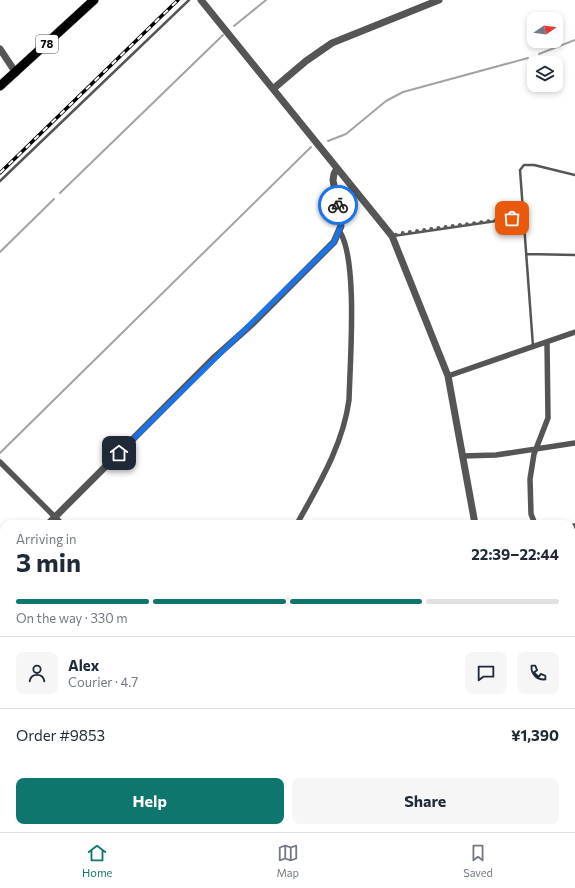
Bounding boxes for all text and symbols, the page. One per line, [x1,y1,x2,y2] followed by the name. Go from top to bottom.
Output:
[527,12,563,48] north arrow
[527,12,563,92] map controls
[36,35,58,53] road number: 78
[527,56,563,92] button: layers
[318,185,358,225] courier
[327,194,349,216] icon: bike
[495,201,529,235] pin
[501,207,523,229] icon: bag
[102,436,136,470] pin
[108,442,130,464] icon: home
[16,531,76,547] text: Arriving in
[471,545,559,563] text: 22:39–22:44
[16,546,81,577] text: 3 min
[16,610,128,626] text: On the way · 330 m
[16,652,58,694] button: person
[465,652,507,694] button: chat
[517,652,559,694] button: phone
[68,656,99,674] text: Alex
[68,674,138,690] text: Courier · 4.7
[16,726,105,744] text: Order #9853
[511,726,559,744] text: ¥1,390
[16,778,284,824] button: Help
[292,778,559,824] button: Share
[82,842,112,879] tab: Home
[276,842,299,879] tab: Map
[463,842,493,879] tab: Saved

